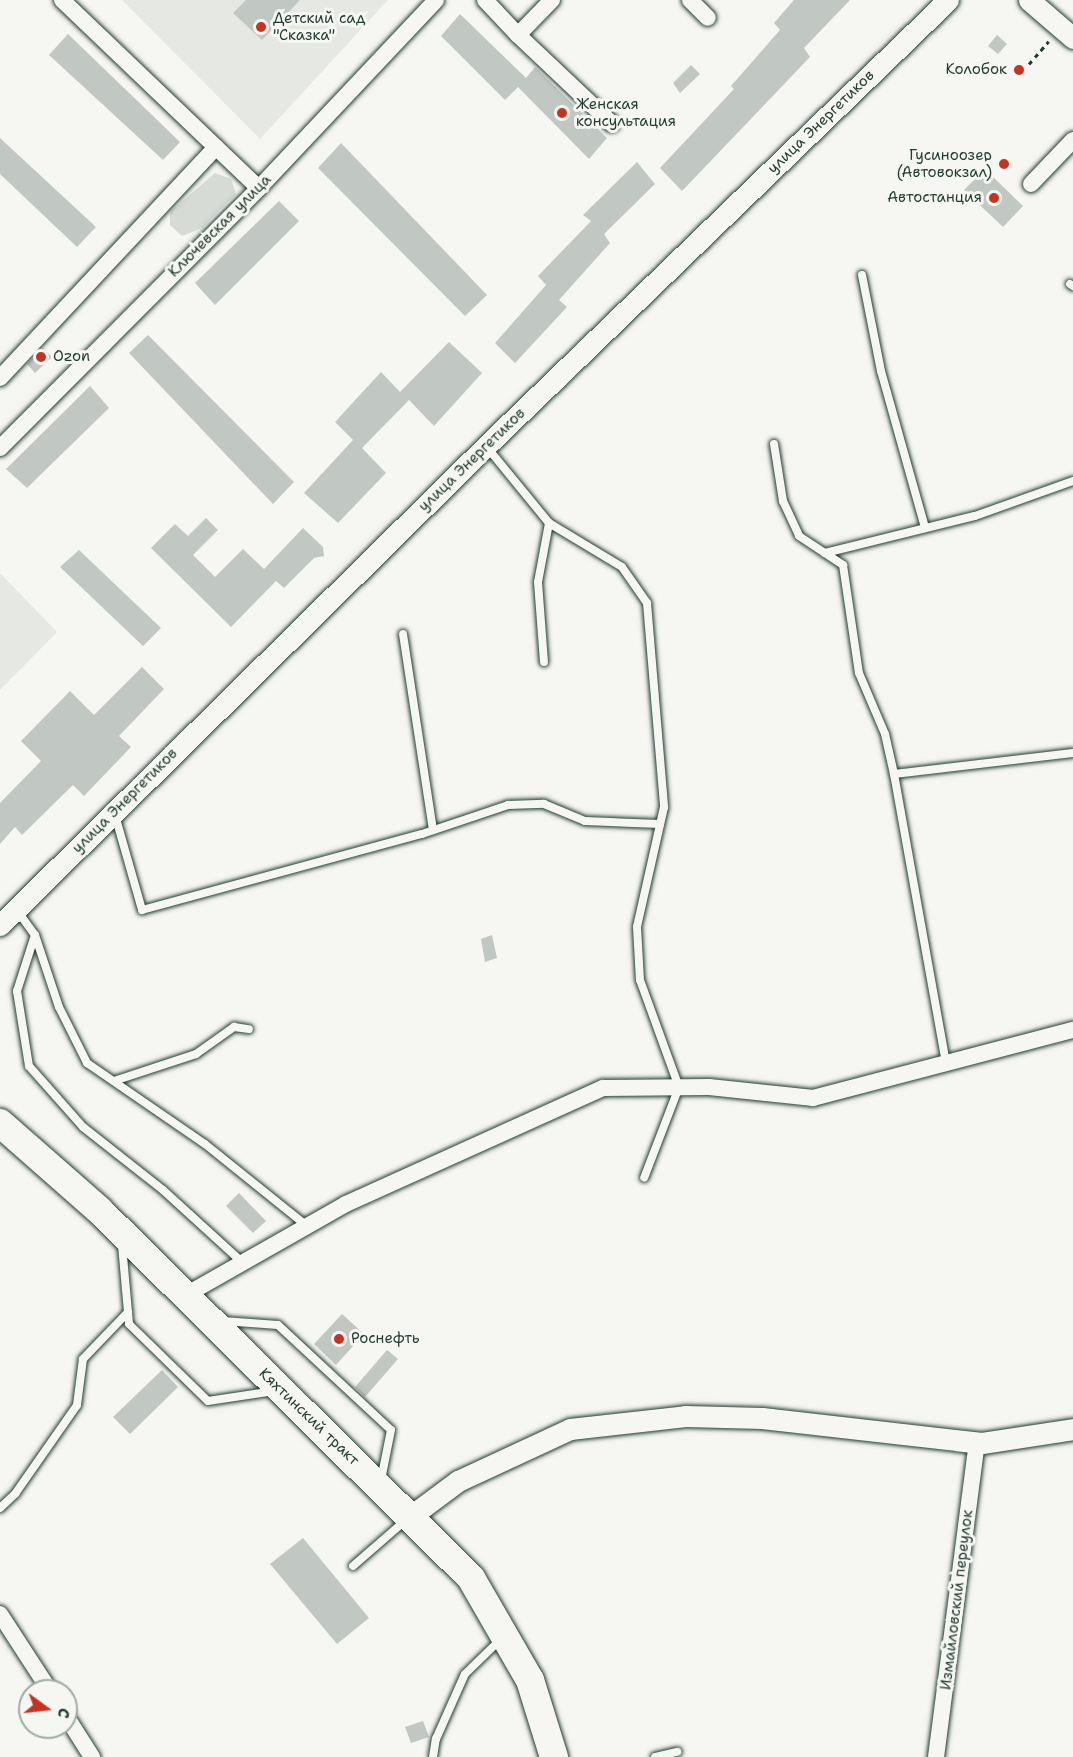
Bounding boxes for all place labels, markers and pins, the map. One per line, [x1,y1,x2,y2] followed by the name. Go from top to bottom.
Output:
[273,9,365,44] place label: Детский сад "Сказка"
[254,20,268,34] marker: Детский сад "Сказка"
[946,61,1007,79] place label: Колобок
[1012,63,1026,77] marker: Колобок
[576,95,676,130] place label: Женская консультация
[553,104,571,122] marker: Женская консультация
[897,146,992,181] place label: Гусиноозер (Автовокзал)
[997,157,1011,171] marker: Гусиноозер (Автовокзал)
[887,189,982,207] place label: Автостанция
[987,191,1001,205] marker: Автостанция
[53,348,90,366] place label: Ozon
[34,350,48,364] marker: Ozon
[351,1330,420,1348] place label: Роснефть
[332,1332,346,1346] marker: Роснефть

